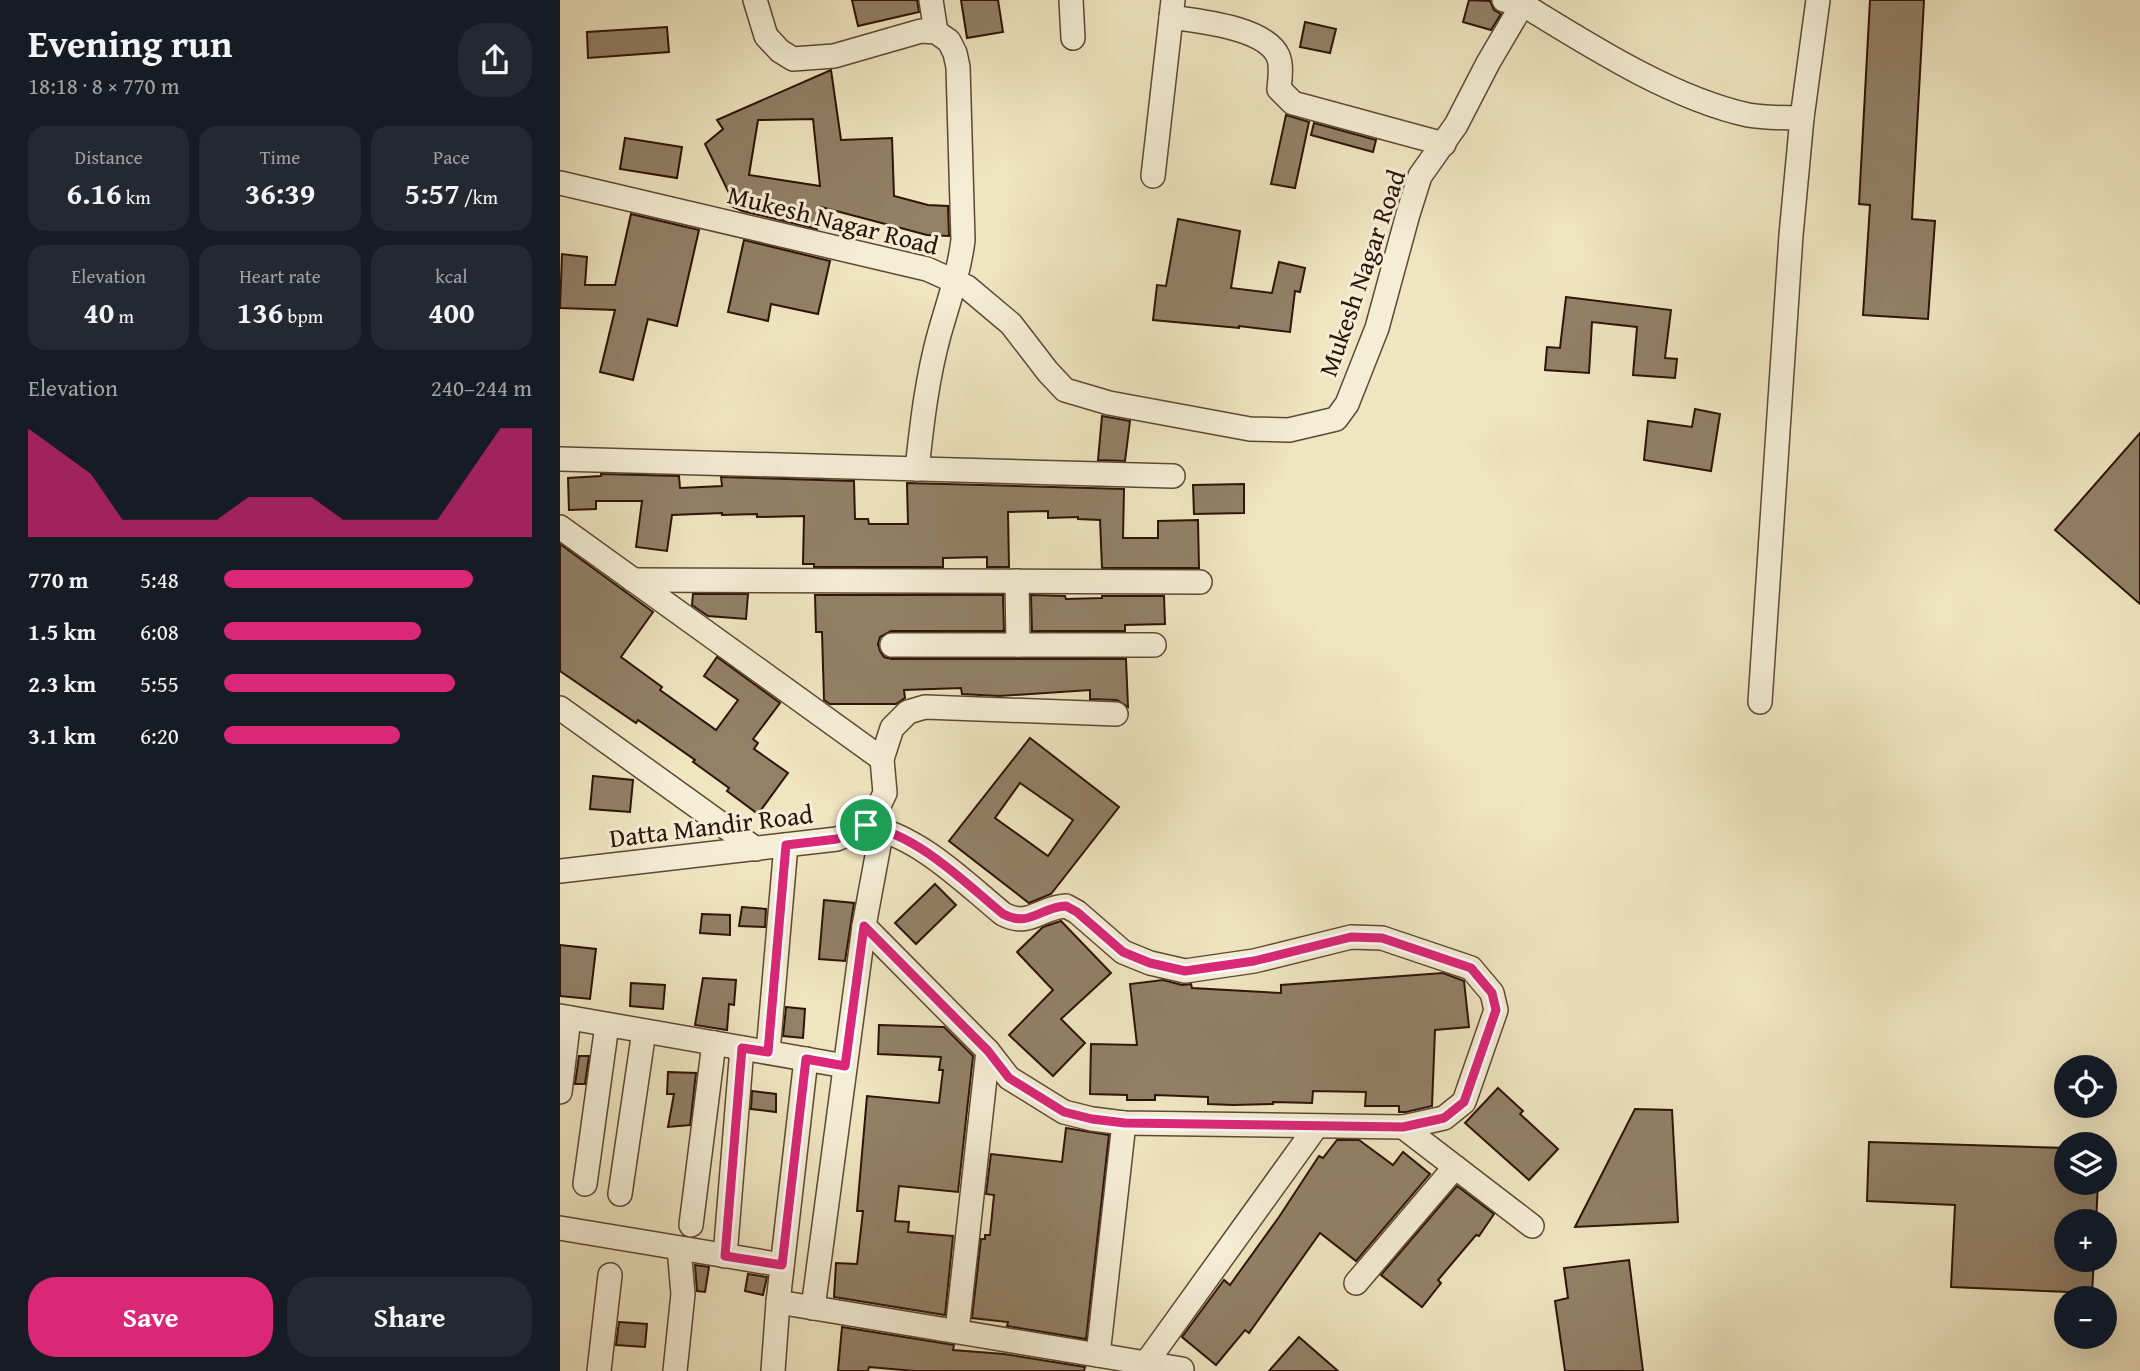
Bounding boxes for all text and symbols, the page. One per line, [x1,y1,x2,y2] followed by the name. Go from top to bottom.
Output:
[28,15,232,71] text: Evening run
[458,23,532,97] button: share
[28,69,180,102] text: 18:18 · 8 × 770 m
[75,143,143,171] text: Distance
[260,143,300,171] text: Time
[433,143,470,171] text: Pace
[1308,164,1415,381] street label: Mukesh Nagar Road
[66,171,122,215] text: 6.16
[245,171,315,215] text: 36:39
[405,171,460,215] text: 5:57
[723,174,943,265] street label: Mukesh Nagar Road
[122,183,151,211] text: km
[460,183,498,211] text: /km
[71,262,146,290] text: Elevation
[239,262,321,290] text: Heart rate
[435,262,468,290] text: kcal
[83,290,114,334] text: 40
[237,290,283,334] text: 136
[428,290,475,334] text: 400
[114,302,134,330] text: m
[283,302,323,330] text: bpm
[28,371,118,404] text: Elevation
[431,371,532,404] text: 240–244 m
[28,563,89,596] text: 770 m
[140,563,179,596] text: 5:48
[28,615,96,648] text: 1.5 km
[140,615,179,648] text: 6:08
[28,667,96,700] text: 2.3 km
[140,667,179,700] text: 5:55
[28,719,96,752] text: 3.1 km
[140,719,179,752] text: 6:20
[607,794,815,857] street label: Datta Mandir Road
[836,795,896,855] pin
[847,806,885,844] icon: arrive
[2054,1055,2117,1349] map controls
[2054,1055,2117,1118] button: locate
[2054,1132,2117,1195] button: layers
[2054,1209,2117,1272] button: +
[28,1277,273,1357] button: Save
[287,1277,532,1357] button: Share
[2054,1286,2117,1349] button: −

